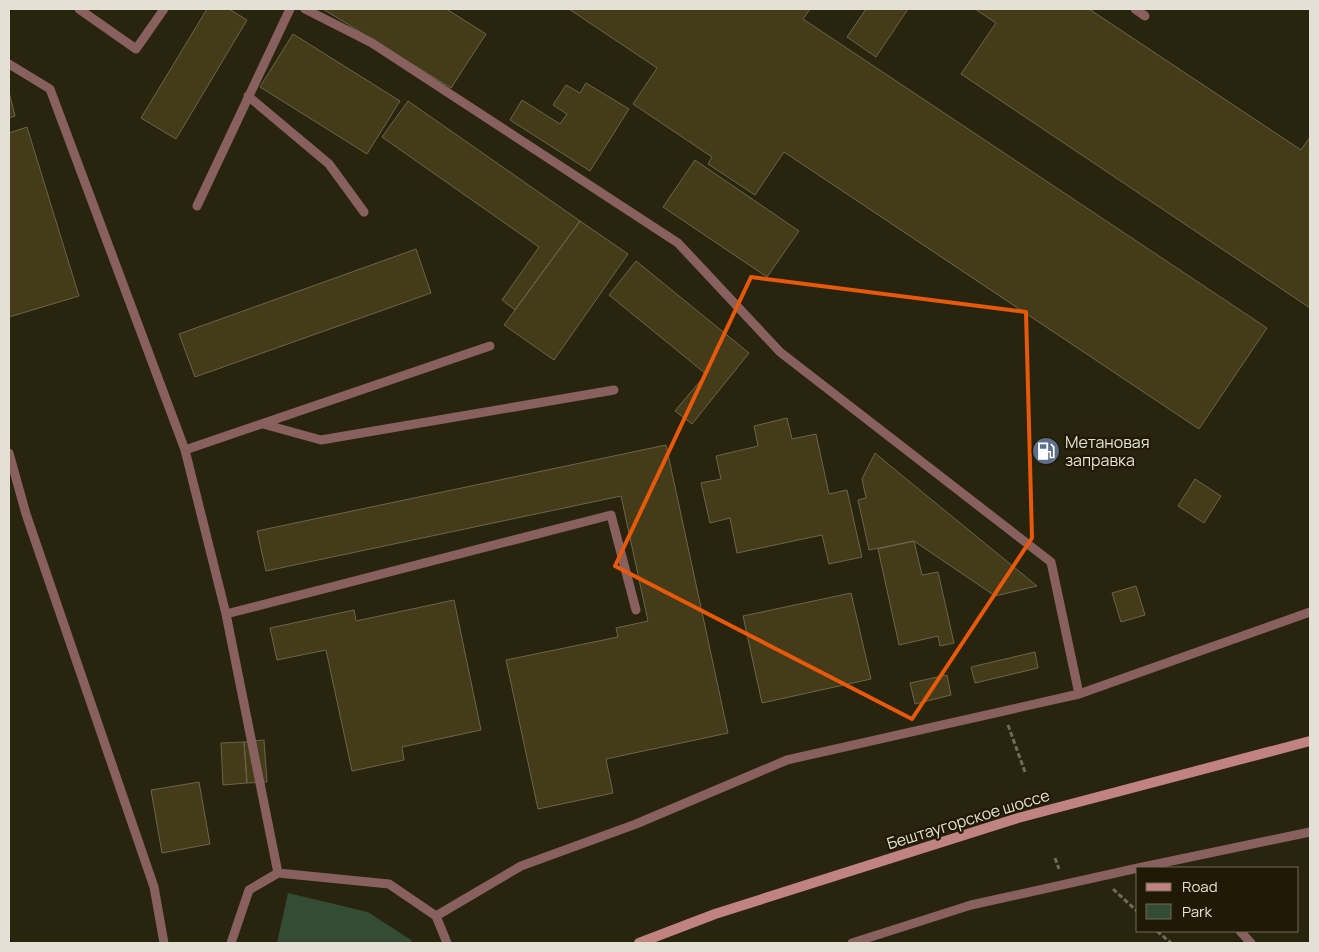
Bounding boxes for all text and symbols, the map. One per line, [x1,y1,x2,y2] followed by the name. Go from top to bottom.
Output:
[1065,431,1150,471] place label: Метановая заправка
[1031,436,1061,466] fuel station icon: Метановая заправка
[884,784,1052,854] street label: Бештаугорское шоссе
[1136,867,1299,932] legend
[1182,876,1218,897] text: Road
[1182,901,1212,922] text: Park

